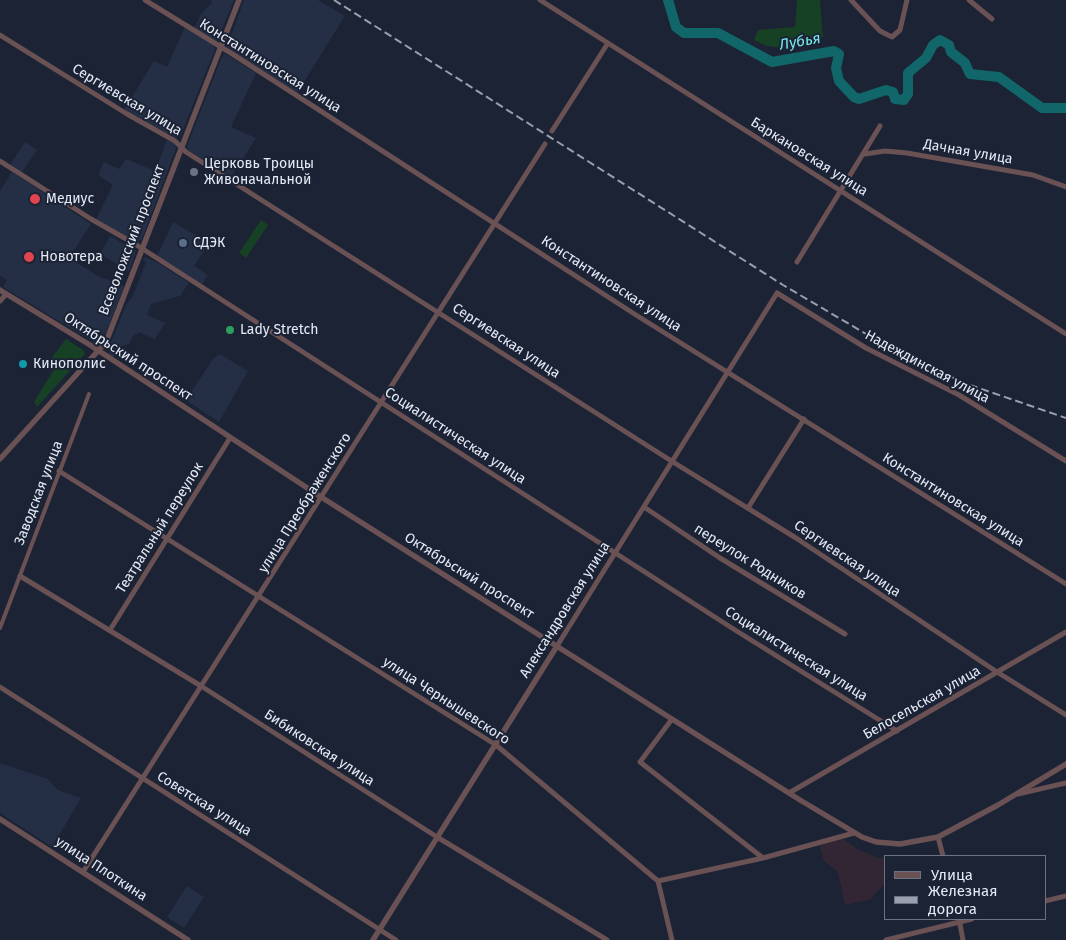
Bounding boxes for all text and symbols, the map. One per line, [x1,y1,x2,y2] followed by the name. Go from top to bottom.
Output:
[196,15,344,117] street label: Константиновская улица
[778,30,822,54] water label: Лубья
[69,61,185,139] street label: Сергиевская улица
[747,114,871,200] street label: Баркановская улица
[922,136,1014,168] street label: Дачная улица
[204,156,314,188] place label: Церковь Троицы Живоначальной
[96,162,168,318] street label: Всеволожский проспект
[188,166,200,178] marker: Церковь Троицы Живоначальной
[46,191,94,207] place label: Медиус
[28,192,42,206] marker: Медиус
[538,232,684,336] street label: Константиновская улица
[193,235,225,251] place label: СДЭК
[177,237,189,249] marker: СДЭК
[40,249,103,265] place label: Новотера
[22,250,36,264] marker: Новотера
[449,300,563,382] street label: Сергиевская улица
[61,309,195,405] street label: Октябрьский проспект
[240,322,318,338] place label: Lady Stretch
[224,324,236,336] marker: Lady Stretch
[862,327,992,407] street label: Надеждинская улица
[33,356,106,372] place label: Кинополис
[17,358,29,370] marker: Кинополис
[381,384,529,488] street label: Социалистическая улица
[255,430,355,576] street label: улица Преображенского
[11,438,67,548] street label: Заводская улица
[879,449,1027,551] street label: Константиновская улица
[113,459,207,597] street label: Театральный переулок
[790,517,904,601] street label: Сергиевская улица
[691,521,809,603] street label: переулок Родников
[401,529,537,623] street label: Октябрьский проспект
[516,539,614,681] street label: Александровская улица
[722,603,870,705] street label: Социалистическая улица
[379,654,513,748] street label: улица Чернышевского
[860,663,984,743] street label: Белосельская улица
[261,706,377,790] street label: Бибиковская улица
[153,768,255,840] street label: Советская улица
[52,833,150,905] street label: улица Плоткина
[884,855,1046,920] legend
[931,866,973,884] text: Улица
[928,882,997,918] text: Железная дорога

